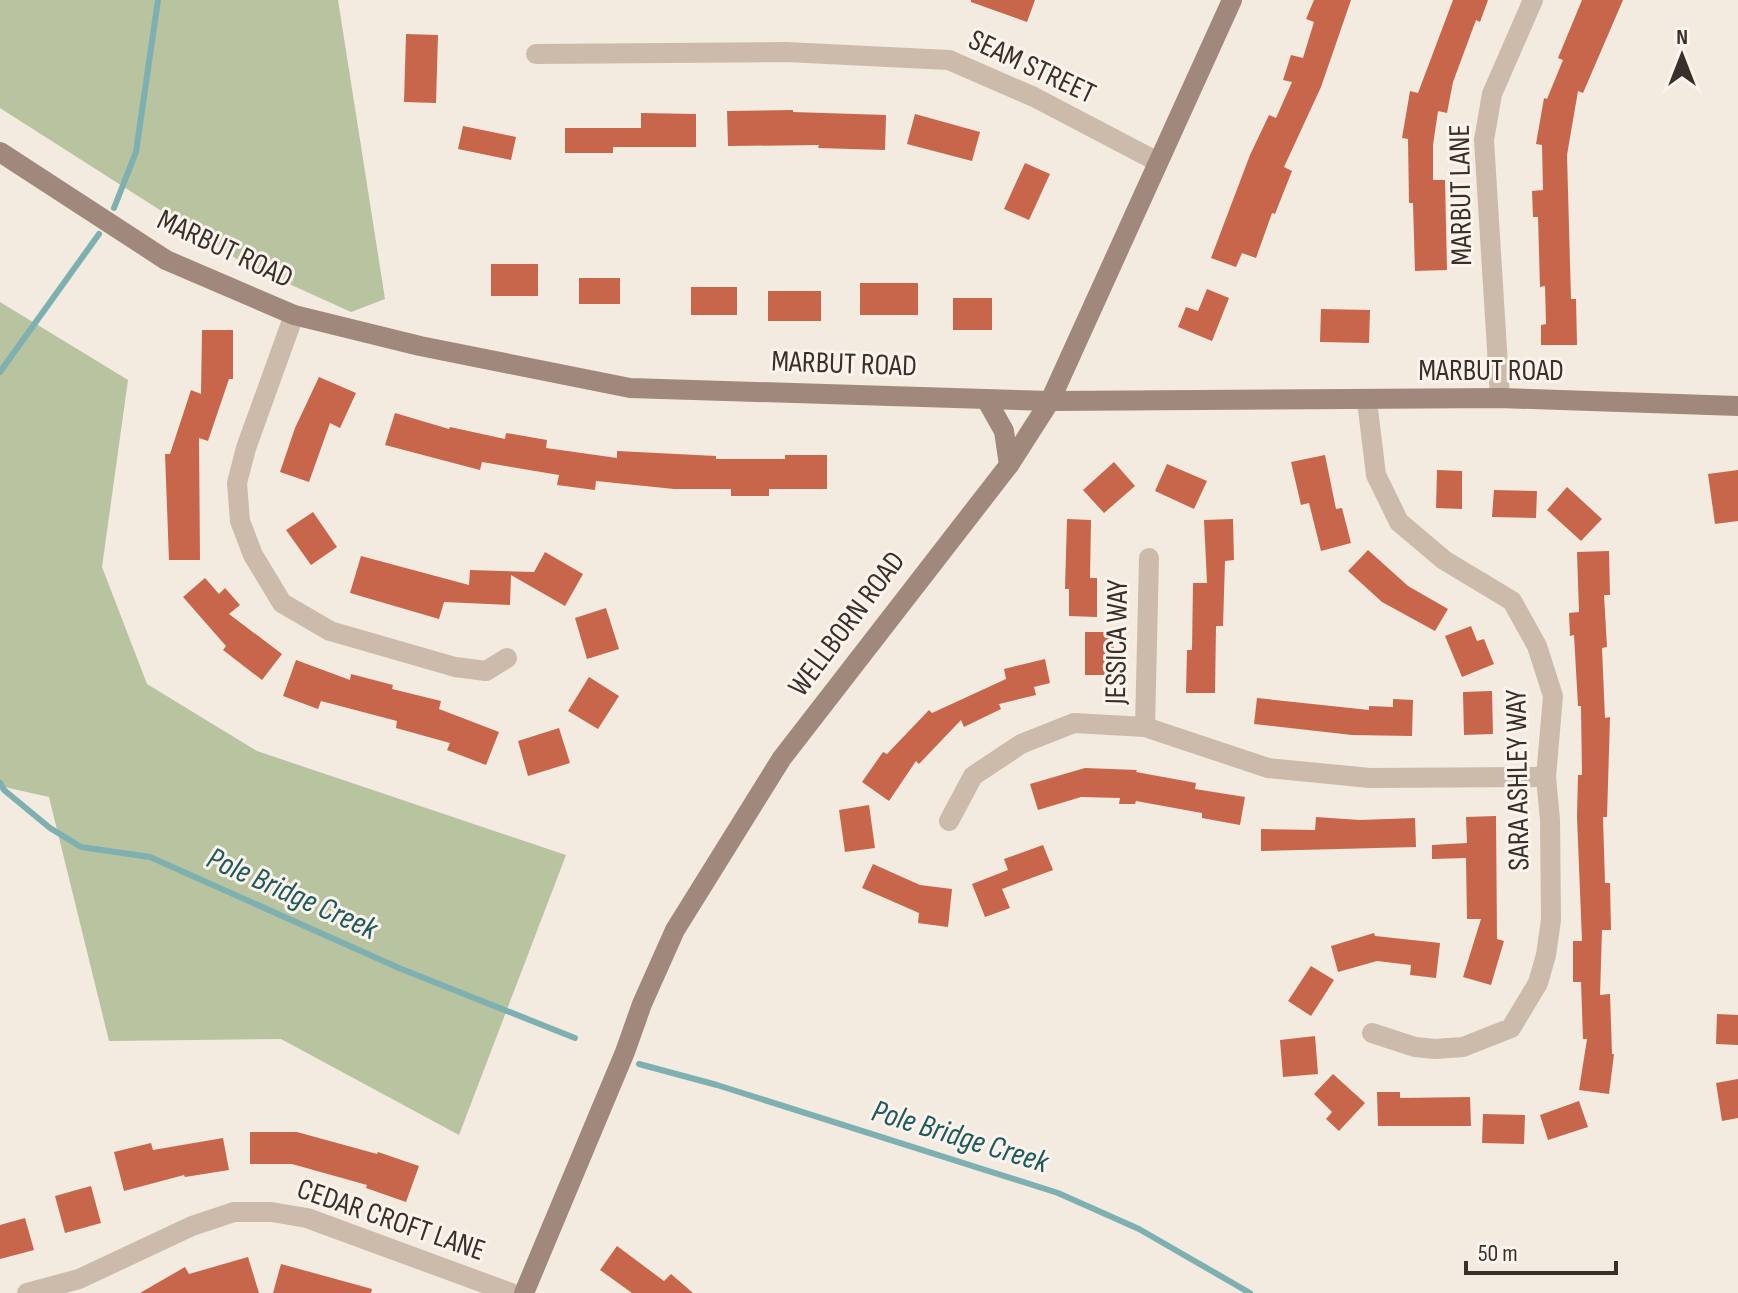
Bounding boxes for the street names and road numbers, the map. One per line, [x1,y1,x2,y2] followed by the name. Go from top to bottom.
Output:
[963,22,1101,112] street label: SEAM STREET
[1442,124,1480,266] street label: MARBUT LANE
[151,202,299,296] street label: MARBUT ROAD
[771,343,917,385] street label: MARBUT ROAD
[1418,353,1564,389] street label: MARBUT ROAD
[781,544,913,704] street label: WELLBORN ROAD
[1098,579,1136,706] street label: JESSICA WAY
[1498,688,1538,871] street label: SARA ASHLEY WAY
[292,1171,490,1269] street label: CEDAR CROFT LANE

